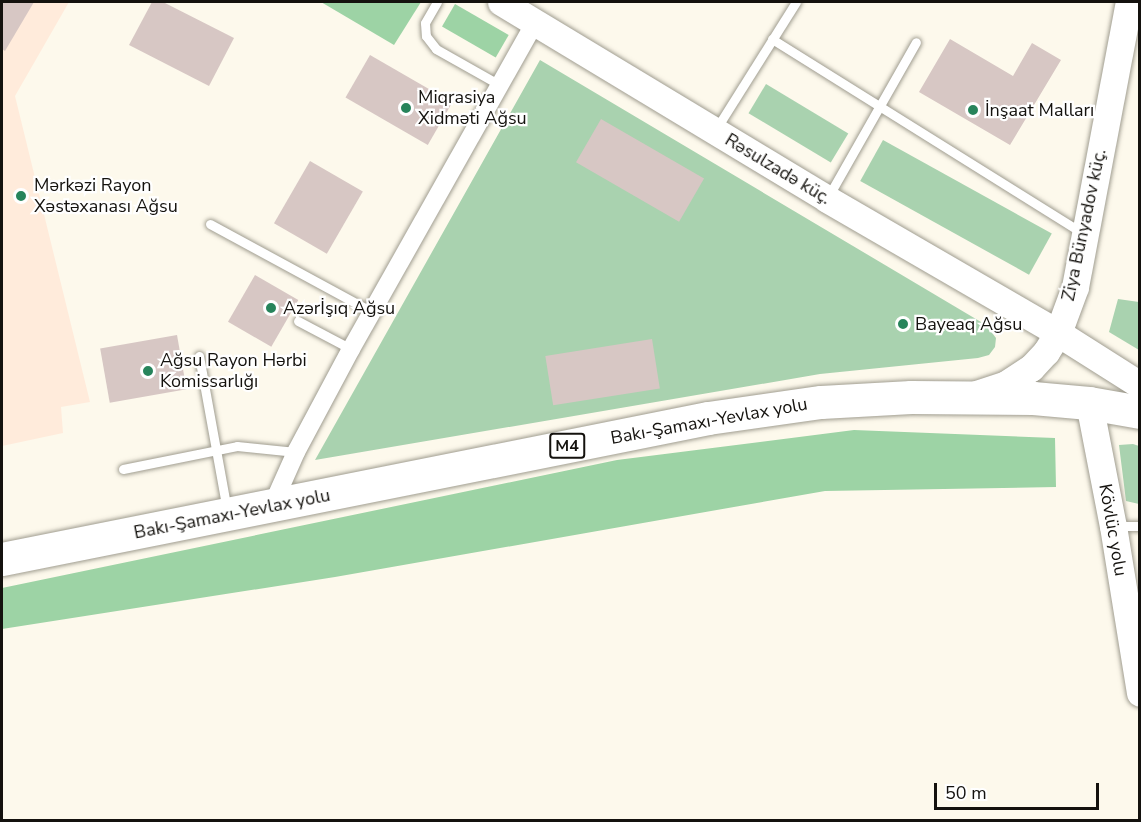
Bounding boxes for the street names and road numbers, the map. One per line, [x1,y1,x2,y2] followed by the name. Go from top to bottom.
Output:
[721,129,835,209] street label: Rəsulzadə küç.
[1057,147,1111,303] street label: Ziya Bünyadov küç.
[609,393,809,449] street label: Bakı-Şamaxı-Yevlax yolu
[549,433,585,459] road number: M4
[1094,482,1132,578] street label: Kövlüc yolu
[132,484,332,544] street label: Bakı-Şamaxı-Yevlax yolu

